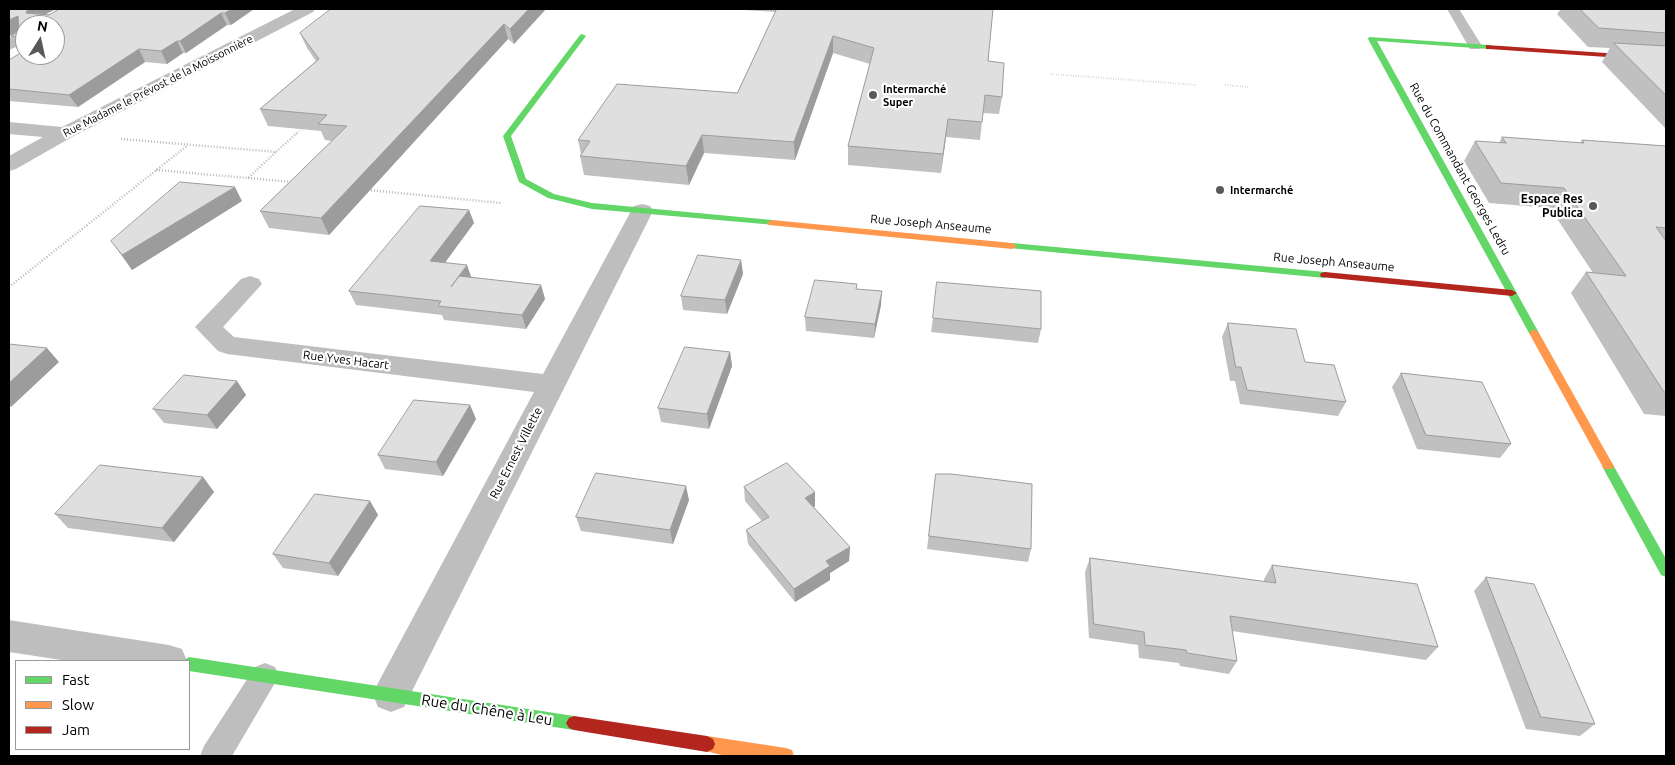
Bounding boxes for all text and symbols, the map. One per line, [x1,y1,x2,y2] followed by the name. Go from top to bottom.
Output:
[15,15,65,65] north arrow
[36,17,49,35] text: N
[61,32,255,140] street label: Rue Madame le Prévost de la Moissonnière
[1407,80,1513,258] street label: Rue du Commandant Georges Ledru
[883,82,946,108] place label: Intermarché Super
[867,89,879,101] marker: Intermarché Super
[1230,183,1293,197] place label: Intermarché
[1214,184,1226,196] marker: Intermarché
[1521,192,1583,220] place label: Espace Res Publica
[1587,200,1599,212] marker: Espace Res Publica
[870,212,992,236] street label: Rue Joseph Anseaume
[1273,250,1395,274] street label: Rue Joseph Anseaume
[302,348,390,372] street label: Rue Yves Hacart
[487,405,545,501] street label: Rue Ernest Villette
[15,660,190,750] legend
[62,671,89,688] text: Fast
[420,691,554,729] street label: Rue du Chêne à Leu
[62,696,94,713] text: Slow
[62,721,90,738] text: Jam

